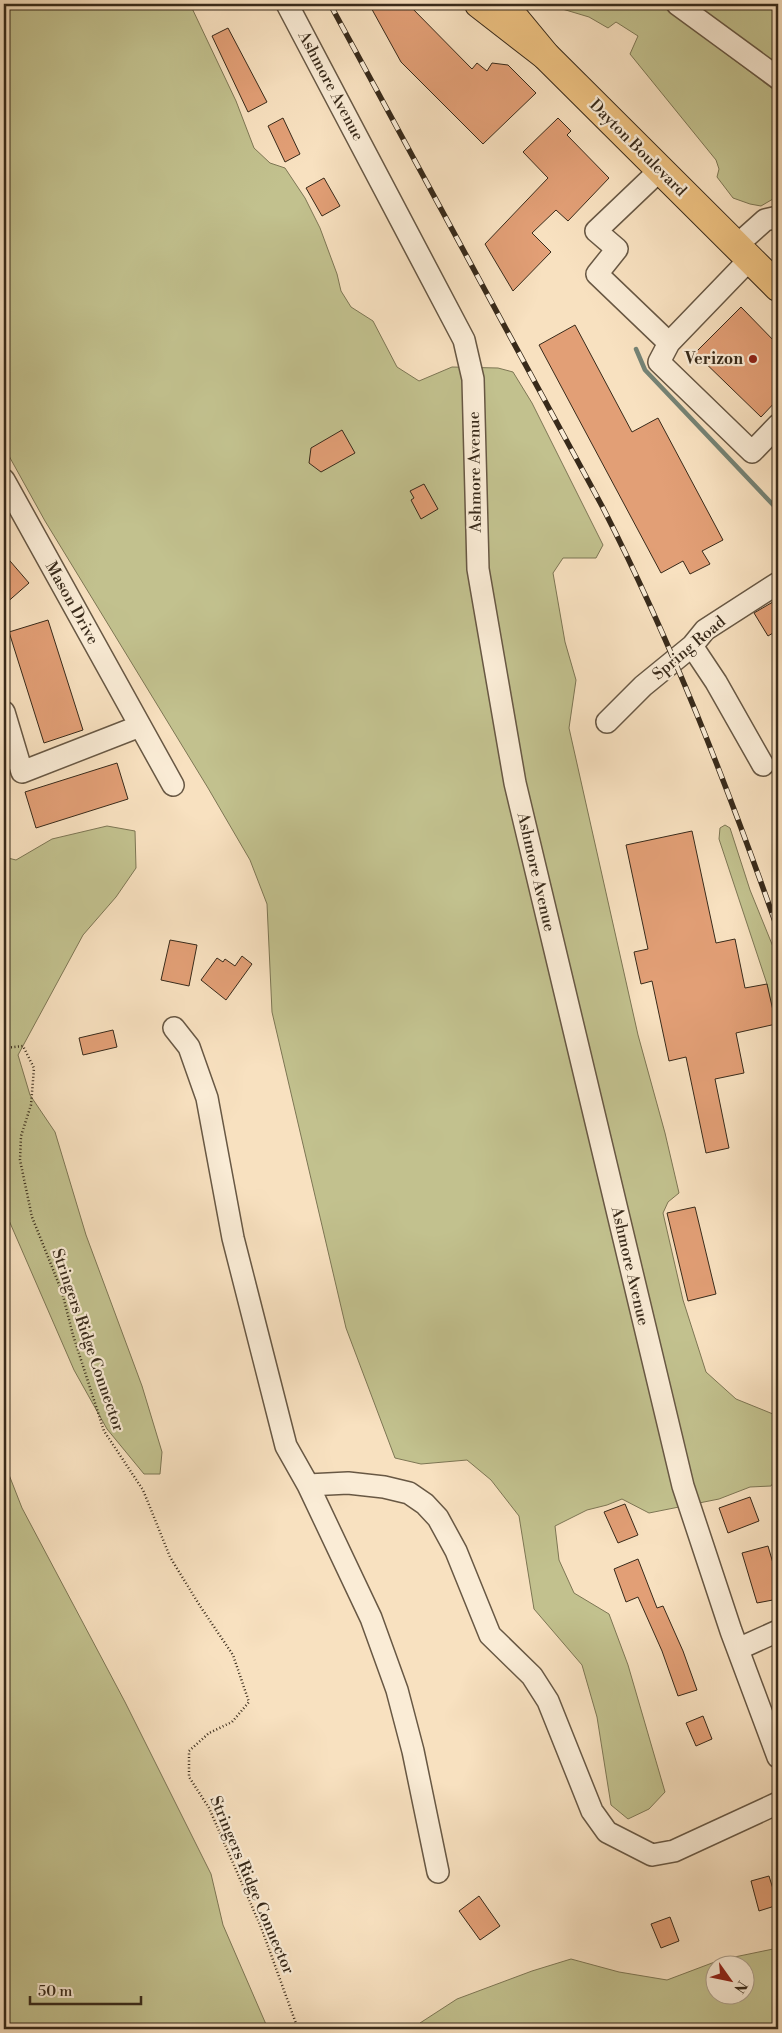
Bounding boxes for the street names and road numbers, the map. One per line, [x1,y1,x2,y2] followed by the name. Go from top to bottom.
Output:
[293,27,368,144] street label: Ashmore Avenue
[585,95,691,201] street label: Dayton Boulevard
[464,411,486,534] street label: Ashmore Avenue
[41,558,103,648] street label: Mason Drive
[648,612,730,684] street label: Spring Road
[512,810,559,933] street label: Ashmore Avenue
[606,1204,653,1327] street label: Ashmore Avenue
[47,1246,129,1434] street label: Stringers Ridge Connector
[205,1793,299,1977] street label: Stringers Ridge Connector

